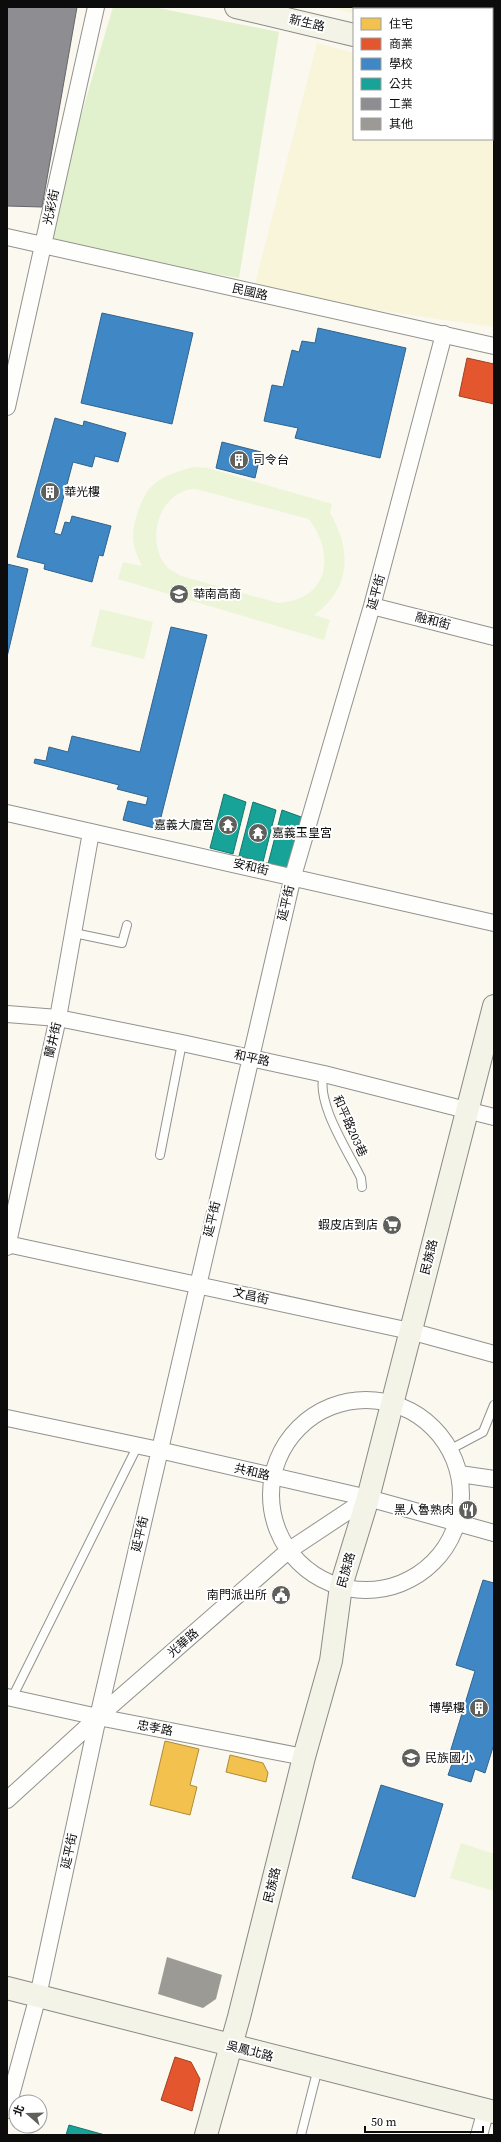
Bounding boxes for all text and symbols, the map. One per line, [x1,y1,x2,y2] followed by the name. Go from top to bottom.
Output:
[353,8,493,140] legend
[288,11,326,35] street label: 新生路
[389,16,413,32] text: 住宅
[389,36,413,52] text: 商業
[389,56,413,72] text: 學校
[389,76,413,92] text: 公共
[389,96,413,112] text: 工業
[389,116,413,132] text: 其他
[39,188,63,226] street label: 光彩街
[231,280,269,304] street label: 民國路
[228,449,250,471] building icon: 司令台
[253,452,289,468] place label: 司令台
[39,481,61,503] building icon: 華光樓
[64,484,100,500] place label: 華光樓
[364,573,388,611] street label: 延平街
[168,583,190,605] school or university icon: 華南高商
[193,586,241,602] place label: 華南高商
[414,609,452,633] street label: 融和街
[217,814,239,836] temple icon: 嘉義大廈宮
[154,817,214,833] place label: 嘉義大廈宮
[247,822,269,844] temple icon: 嘉義玉皇宮
[272,825,332,841] place label: 嘉義玉皇宮
[232,855,270,879] street label: 安和街
[274,884,298,922] street label: 延平街
[41,1021,65,1059] street label: 蘭井街
[233,1046,271,1070] street label: 和平路
[329,1093,371,1159] street label: 和平路203巷
[200,1200,224,1238] street label: 延平街
[381,1214,403,1236] supermarket icon: 蝦皮店到店
[318,1217,378,1233] place label: 蝦皮店到店
[417,1238,441,1276] street label: 民族路
[232,1284,270,1308] street label: 文昌街
[233,1460,271,1484] street label: 共和路
[457,1499,479,1521] restaurant icon: 黑人魯熟肉
[394,1502,454,1518] place label: 黑人魯熟肉
[128,1515,152,1553] street label: 延平街
[333,1550,359,1590] street label: 民族路
[270,1584,292,1606] public building icon: 南門派出所
[207,1587,267,1603] place label: 南門派出所
[164,1625,202,1661] street label: 光華路
[468,1697,490,1719] building icon: 博學樓
[429,1700,465,1716] place label: 博學樓
[136,1717,174,1739] street label: 忠孝路
[400,1747,422,1769] school or university icon: 民族國小
[425,1750,473,1766] place label: 民族國小
[57,1832,81,1870] street label: 延平街
[260,1866,284,1904] street label: 民族路
[225,2037,275,2065] street label: 吳鳳北路
[8,2094,48,2134] north arrow
[10,2103,28,2118] text: 北
[365,2108,483,2134] scale bar
[371,2114,397,2130] text: 50 m

